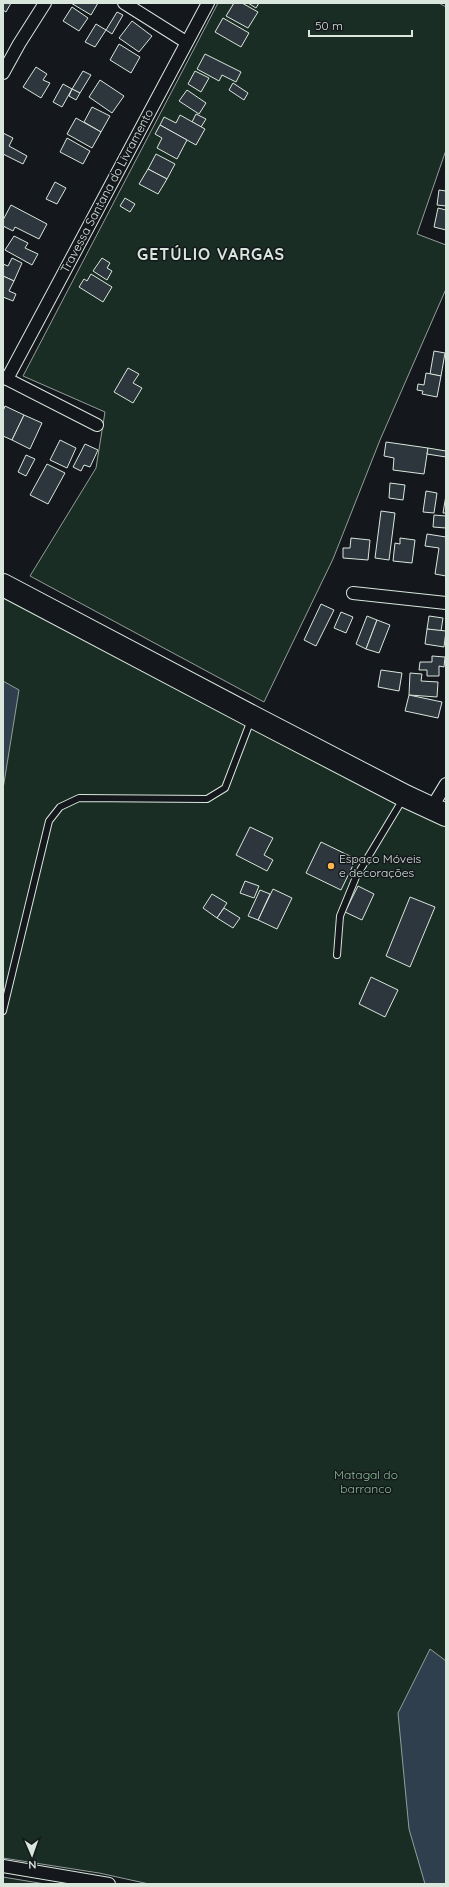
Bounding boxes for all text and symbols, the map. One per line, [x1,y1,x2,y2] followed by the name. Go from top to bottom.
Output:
[309,12,412,38] scale bar
[315,18,343,33] text: 50 m
[57,106,156,275] street label: Travessa Santana do Livramento
[137,244,285,264] district label: GETÚLIO VARGAS
[339,851,421,880] place label: Espaço Móveis e decorações
[326,861,336,871] marker: Espaço Móveis e decorações
[334,1467,398,1496] park label: Matagal do barranco
[12,1835,52,1875] north arrow
[28,1858,37,1872] text: N

